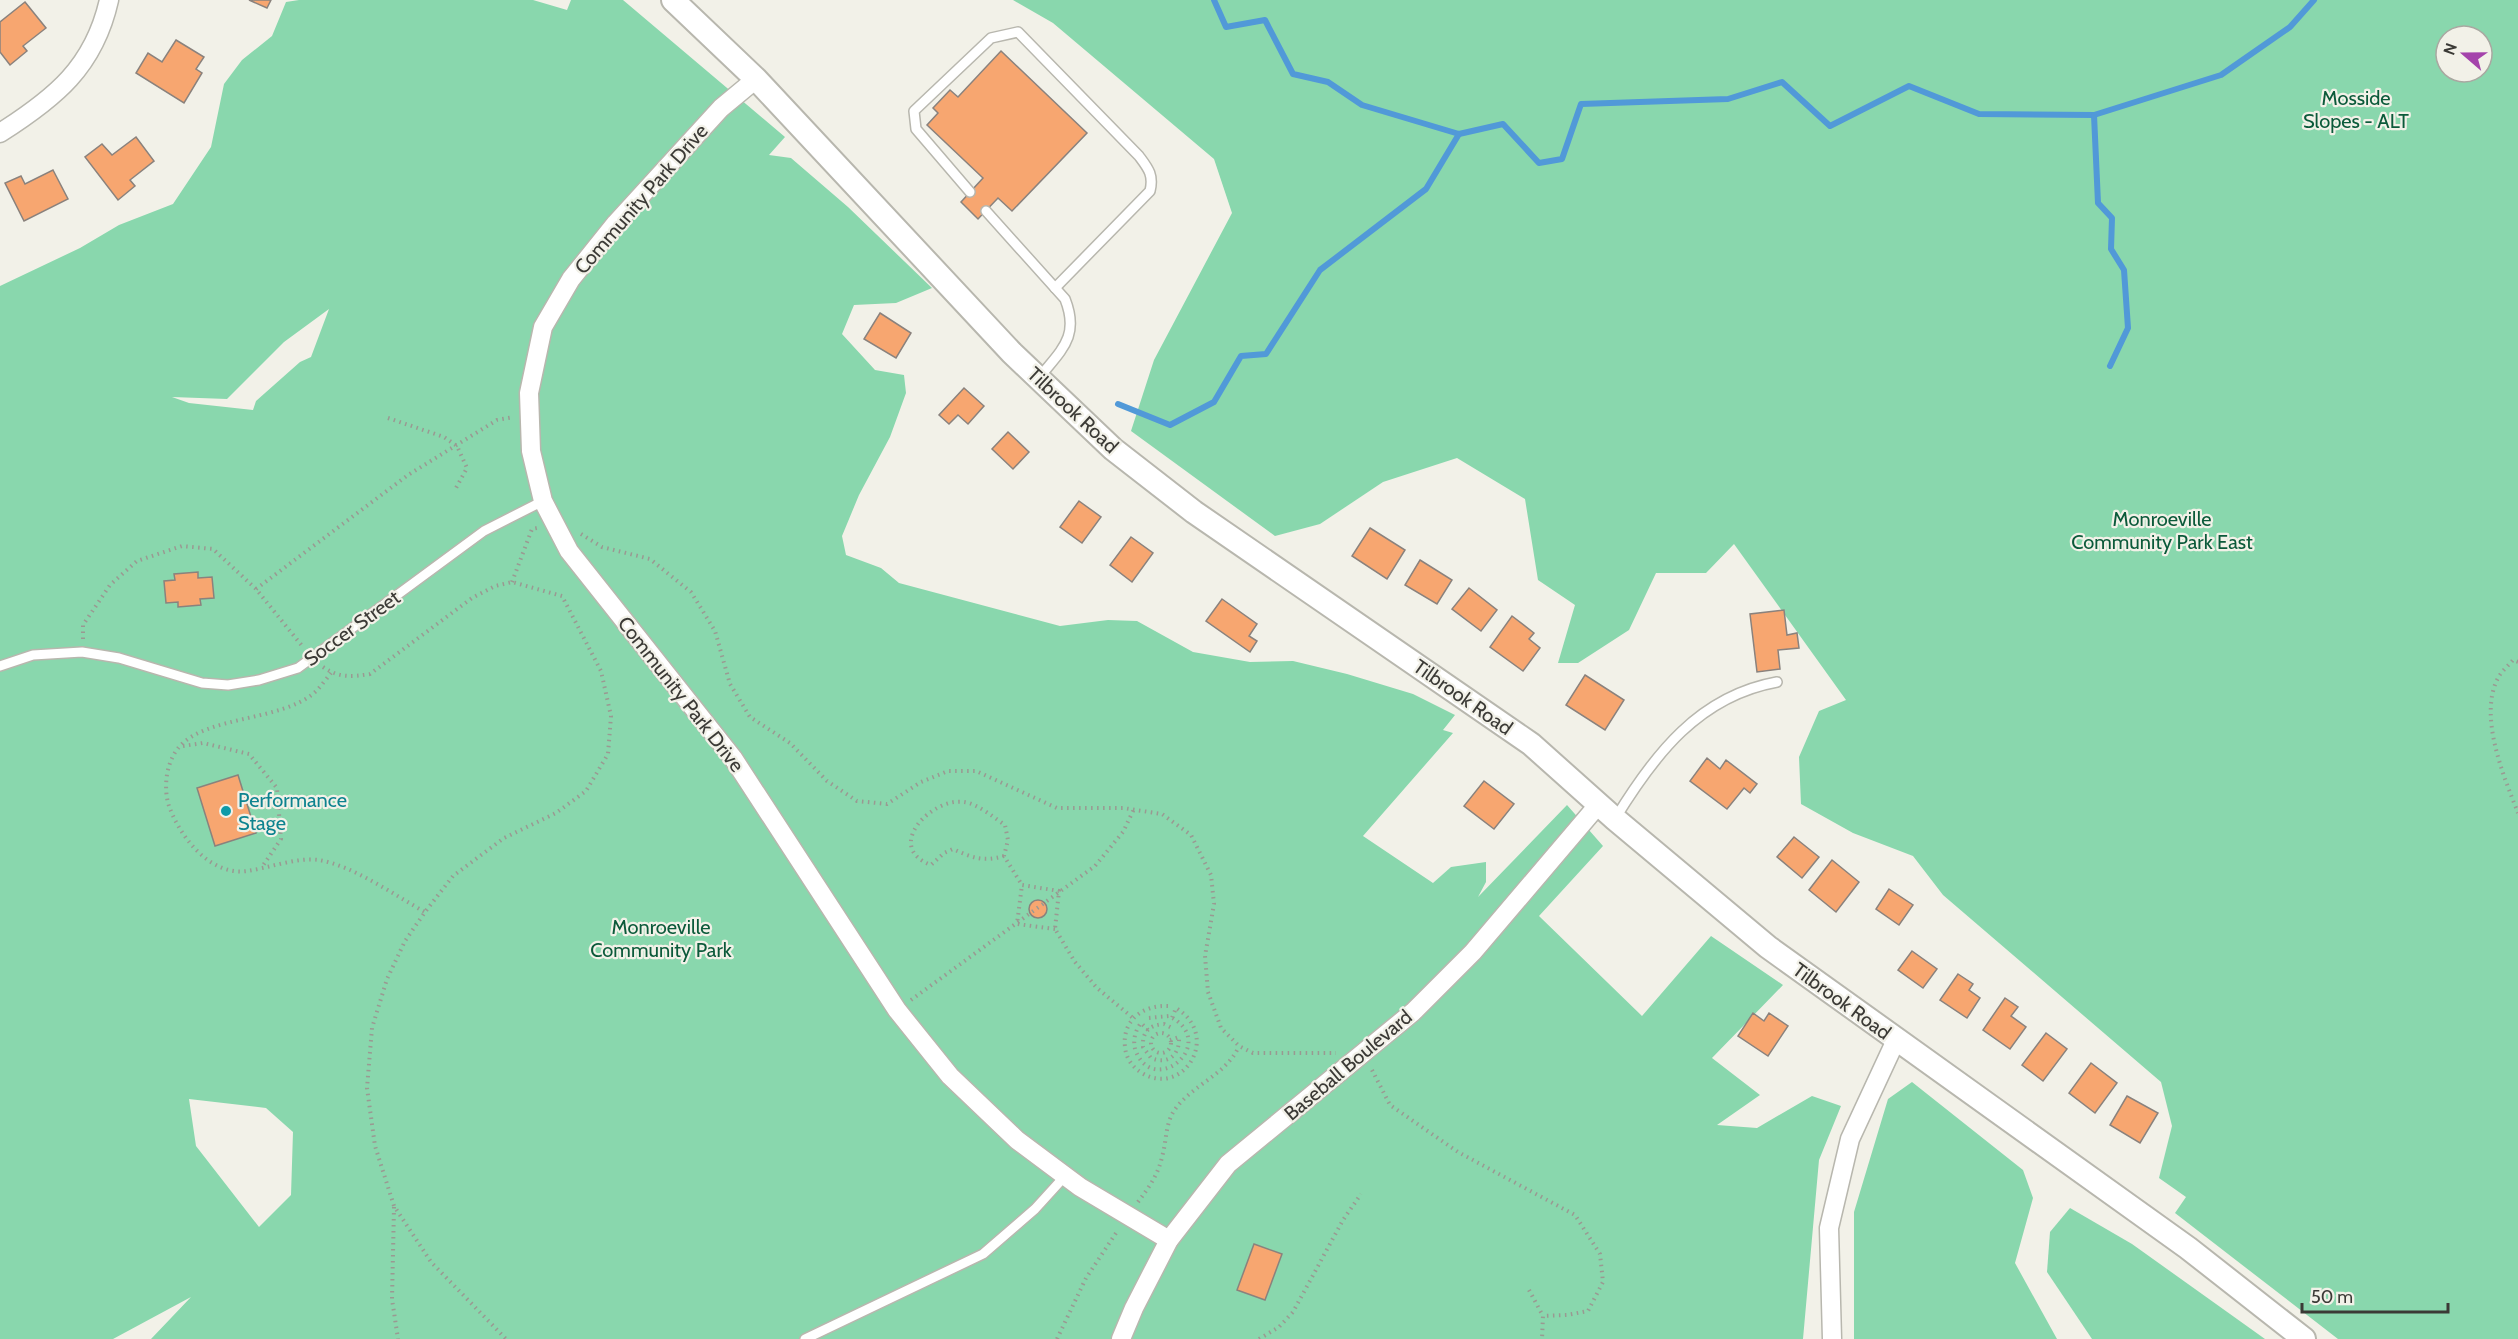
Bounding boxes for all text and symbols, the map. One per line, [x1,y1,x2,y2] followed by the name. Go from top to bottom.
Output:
[2434,24,2494,84] north arrow
[2440,40,2461,58] text: N
[2303,86,2409,133] park label: Mosside Slopes - ALT
[569,119,713,279] street label: Community Park Drive
[1023,362,1123,458] street label: Tilbrook Road
[2071,507,2253,554] park label: Monroeville Community Park East
[299,585,405,671] street label: Soccer Street
[613,611,749,777] street label: Community Park Drive
[1409,654,1517,740] street label: Tilbrook Road
[238,788,347,835] place label: Performance Stage
[219,804,233,818] marker: Performance Stage
[590,915,732,962] park label: Monroeville Community Park
[1788,957,1896,1045] street label: Tilbrook Road
[1279,1005,1417,1125] street label: Baseball Boulevard
[2302,1276,2448,1314] scale bar
[2311,1286,2353,1308] text: 50 m

